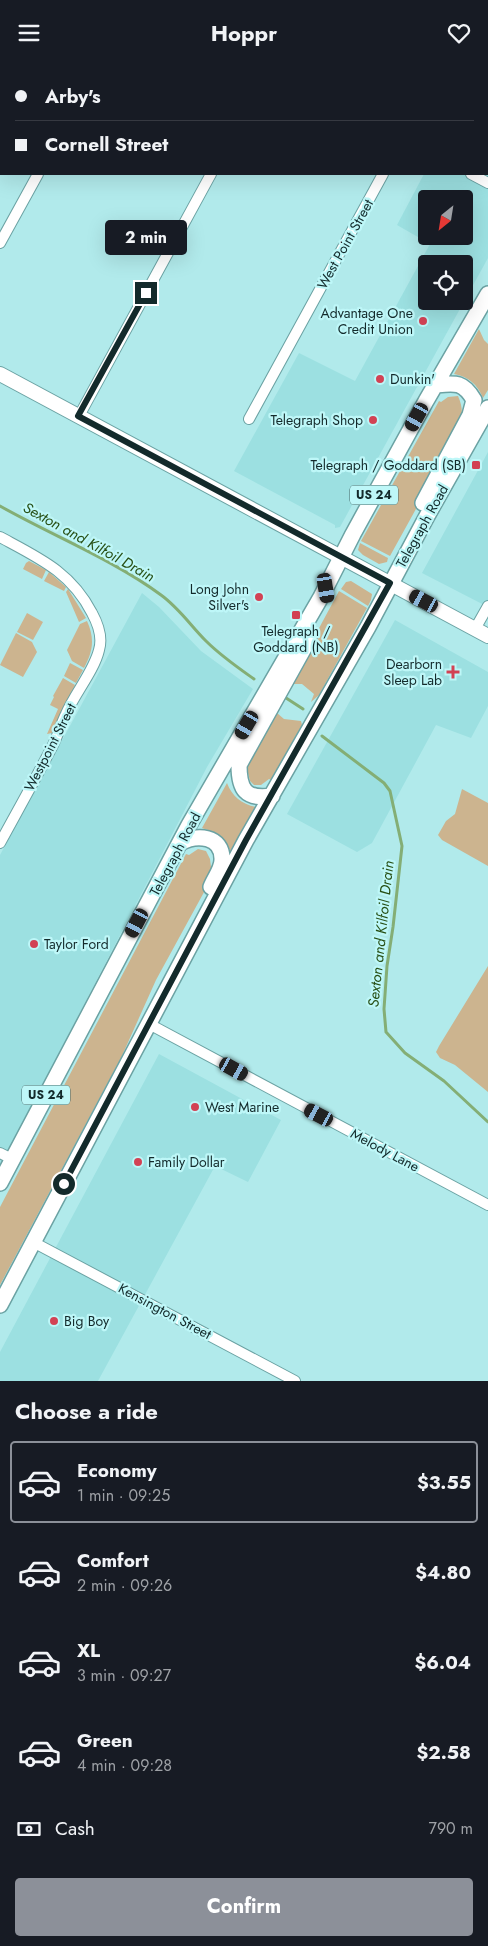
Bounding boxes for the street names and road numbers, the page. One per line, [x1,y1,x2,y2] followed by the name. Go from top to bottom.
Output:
[312,195,378,293] street label: West Point Street
[391,481,453,571] street label: Telegraph Road
[350,485,398,505] road number: US 24
[19,699,81,795] street label: Westpoint Street
[145,809,205,899] street label: Telegraph Road
[22,1085,70,1105] road number: US 24
[347,1123,423,1177] street label: Melody Lane
[115,1278,216,1344] street label: Kensington Street

